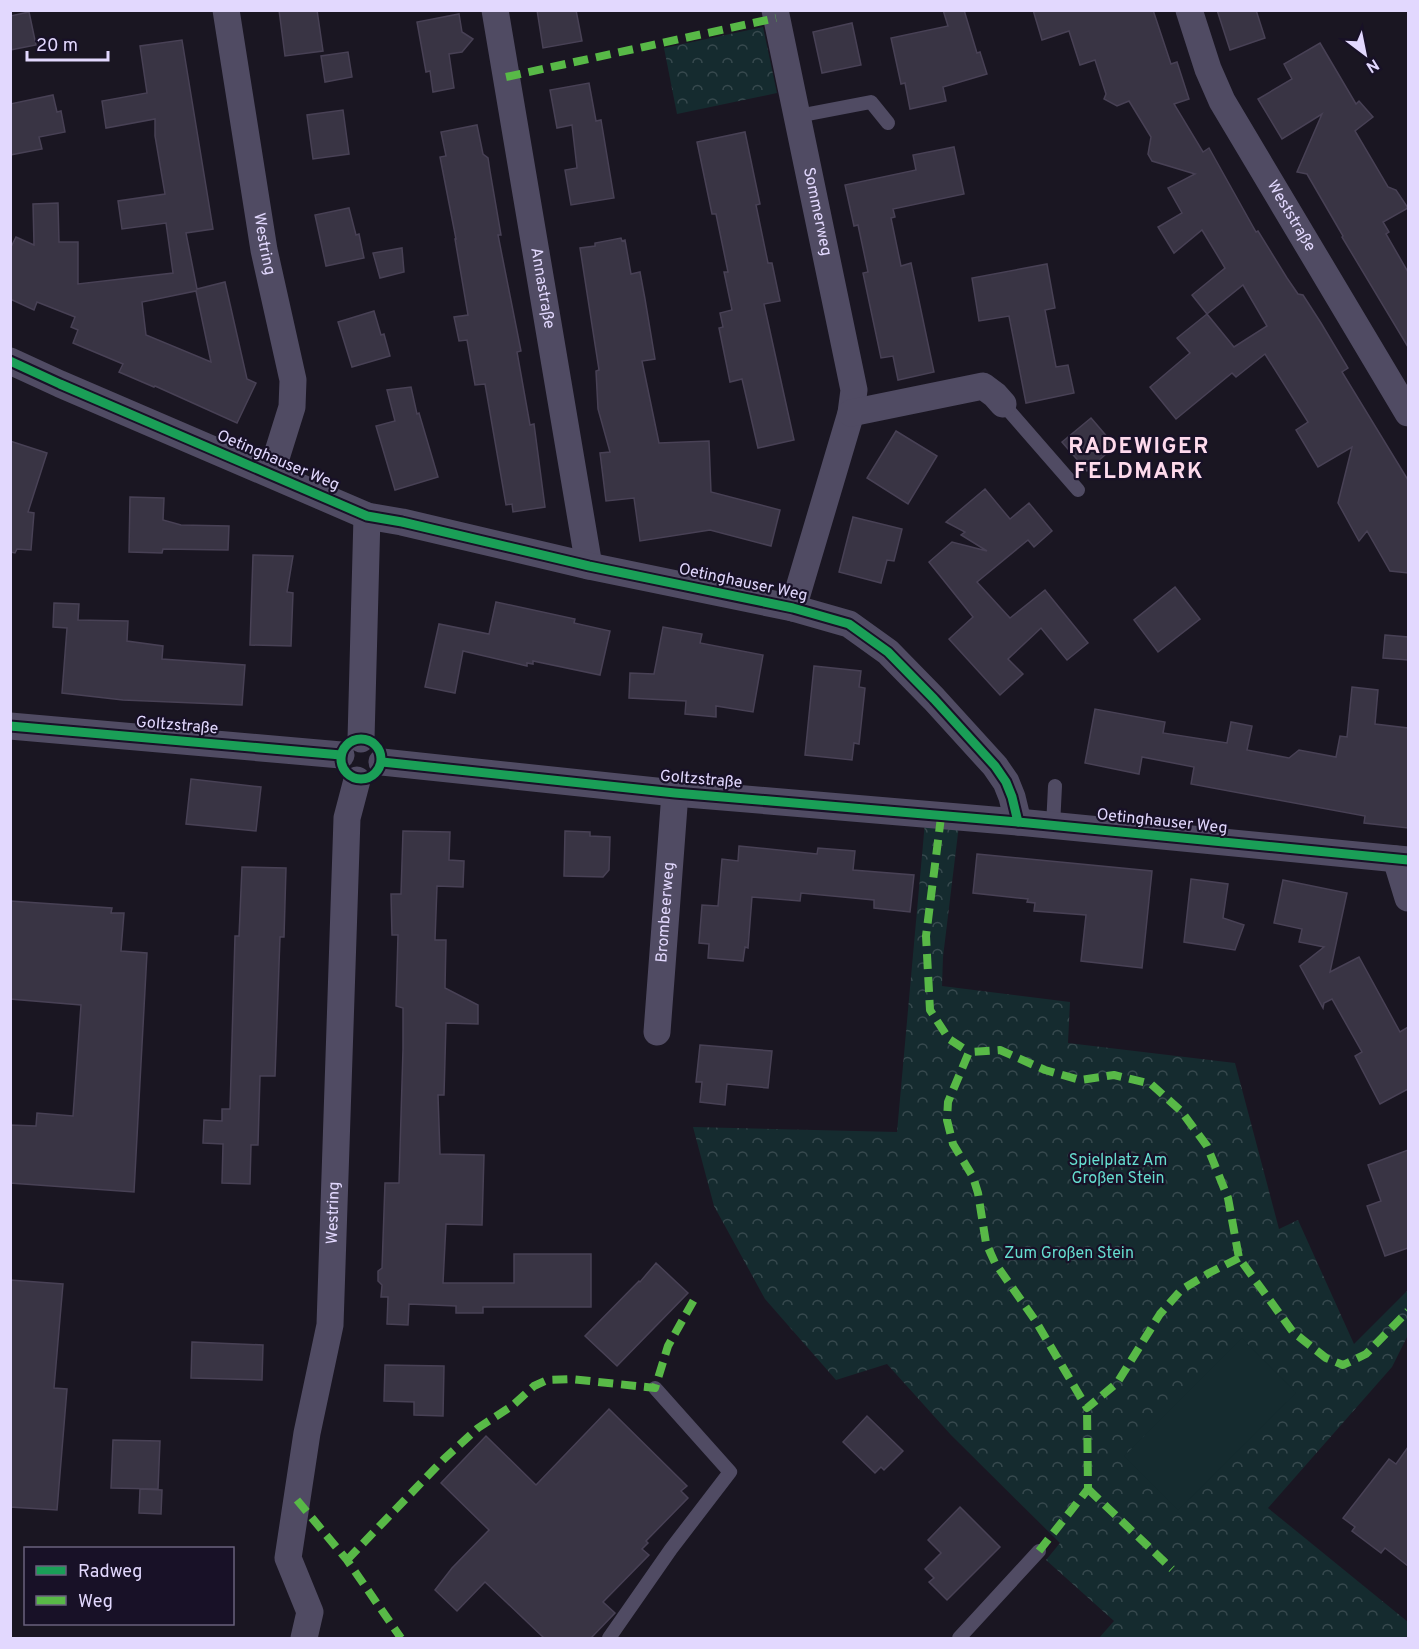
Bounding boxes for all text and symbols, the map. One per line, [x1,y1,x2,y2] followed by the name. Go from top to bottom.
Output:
[27,24,108,62] scale bar
[1335,24,1395,84] north arrow
[36,35,78,58] text: 20 m
[1362,53,1382,77] text: N
[798,166,836,258] street label: Sommerweg
[1262,177,1320,255] street label: Weststraße
[248,211,279,277] street label: Westring
[525,246,559,330] street label: Annastraße
[214,426,342,496] street label: Oetinghauser Weg
[1068,434,1210,486] district label: RADEWIGER FELDMARK
[677,560,809,606] street label: Oetinghauser Weg
[135,712,219,740] street label: Goltzstraße
[659,766,743,794] street label: Goltzstraße
[1096,805,1228,839] street label: Oetinghauser Weg
[652,861,680,964] street label: Brombeerweg
[1069,1151,1167,1189] park label: Spielplatz Am Großen Stein
[323,1181,345,1245] street label: Westring
[1004,1244,1134,1264] park label: Zum Großen Stein
[24,1547,234,1625] legend
[78,1561,142,1584] text: Radweg
[78,1591,113,1614] text: Weg

